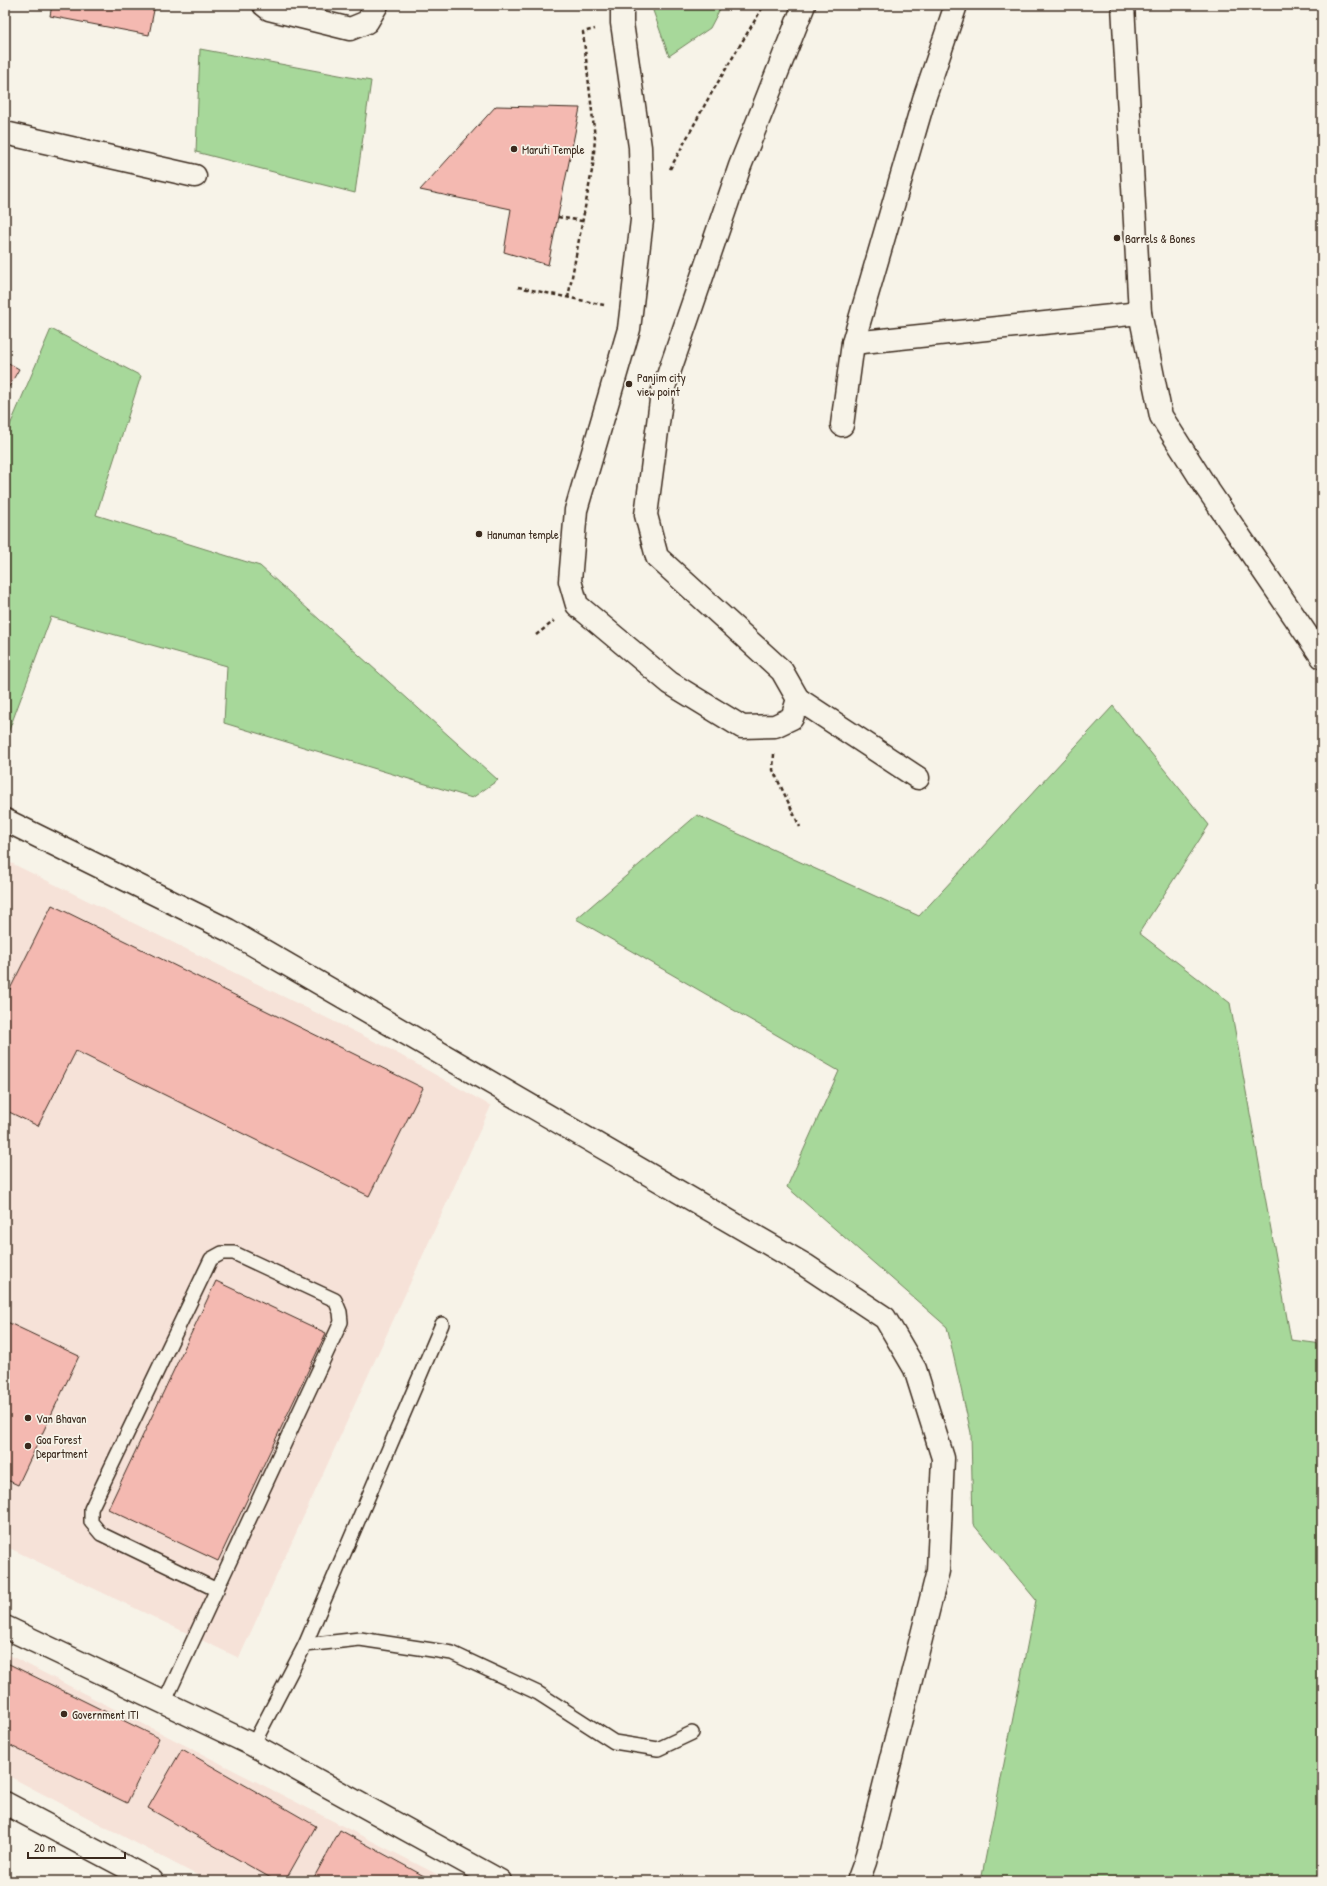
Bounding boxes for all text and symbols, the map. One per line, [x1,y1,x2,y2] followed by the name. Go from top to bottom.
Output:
[522,141,585,158] place label: Maruti Temple
[509,144,519,154] marker: Maruti Temple
[1125,230,1196,247] place label: Barrels & Bones
[1112,233,1122,243] marker: Barrels & Bones
[637,369,686,400] place label: Panjim city view point
[624,379,634,389] marker: Panjim city view point
[487,526,559,543] place label: Hanuman temple
[474,529,484,539] marker: Hanuman temple
[36,1410,86,1427] place label: Van Bhavan
[23,1413,33,1423] marker: Van Bhavan
[36,1431,88,1462] place label: Goa Forest Department
[23,1441,33,1451] marker: Goa Forest Department
[72,1706,139,1723] place label: Government ITI
[59,1709,69,1719] marker: Government ITI
[28,1834,125,1860] scale bar
[34,1839,56,1856] text: 20 m

